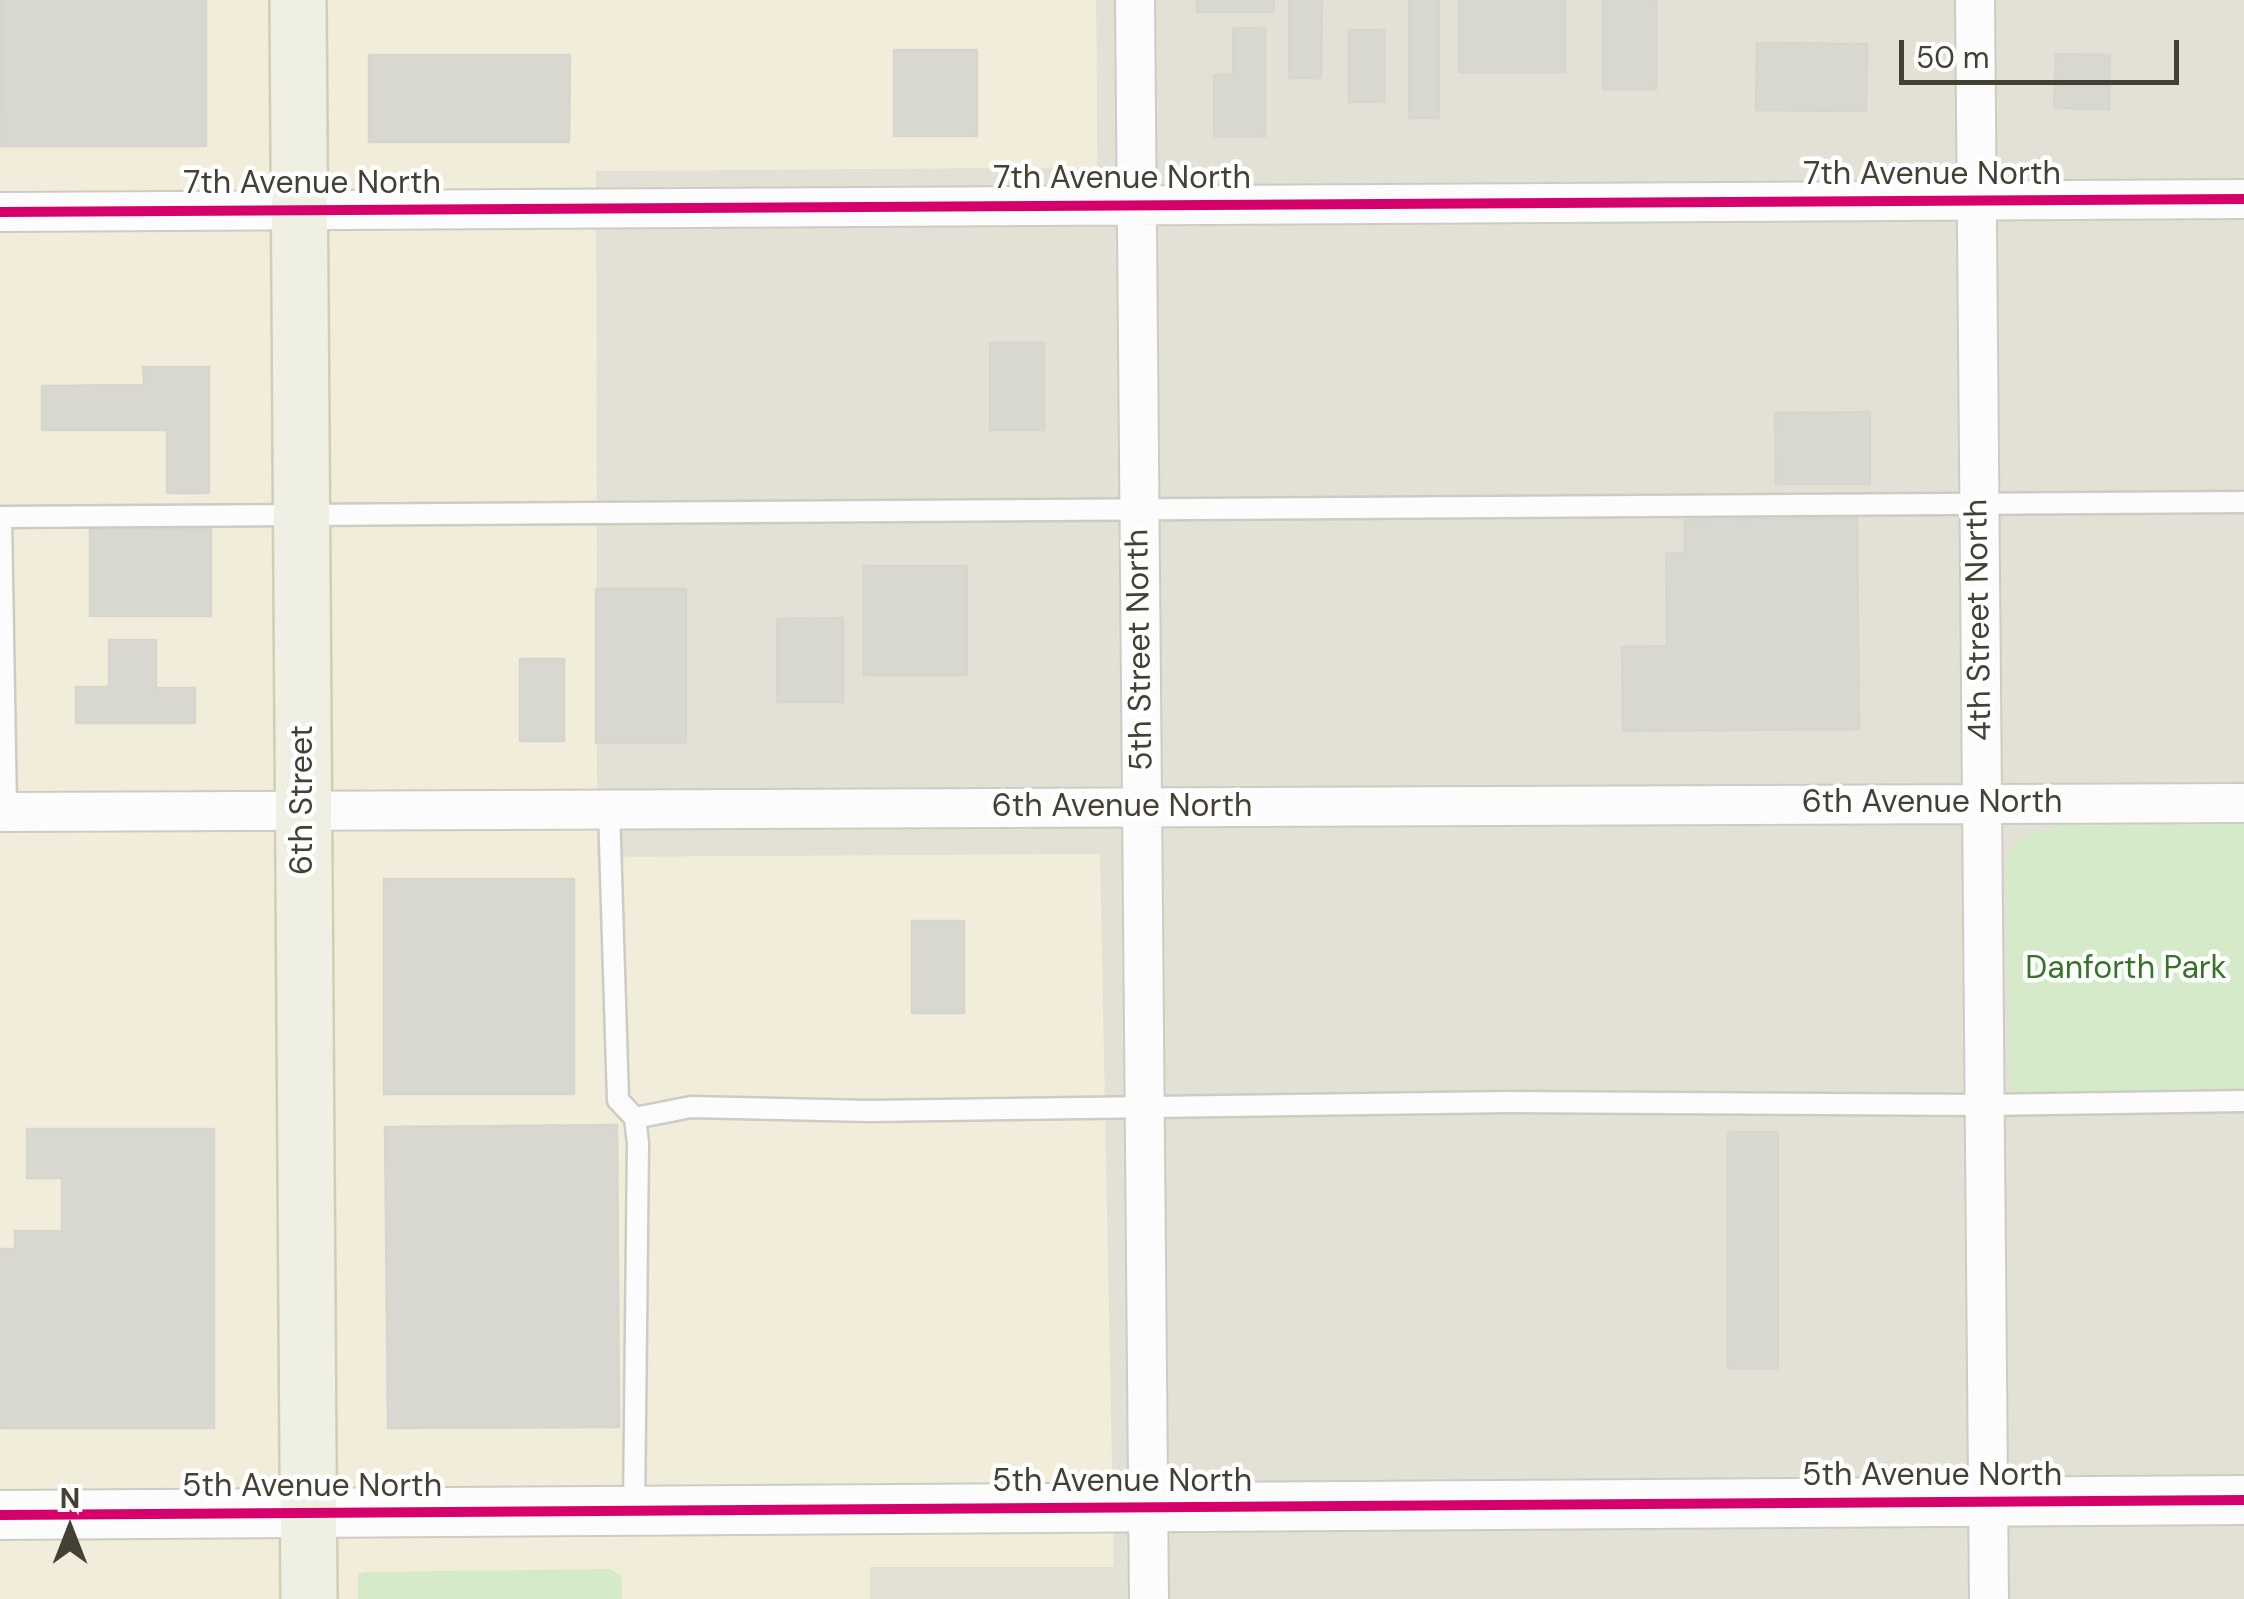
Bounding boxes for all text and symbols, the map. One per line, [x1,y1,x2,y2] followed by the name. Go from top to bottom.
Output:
[1904,20,2184,82] scale bar
[1916,38,1990,77] text: 50 m
[1803,157,2061,195] street label: 7th Avenue North
[993,161,1251,199] street label: 7th Avenue North
[183,166,441,204] street label: 7th Avenue North
[1959,499,2001,741] street label: 4th Street North
[1120,529,1162,771] street label: 5th Street North
[285,725,323,875] street label: 6th Street
[1802,785,2062,823] street label: 6th Avenue North
[992,789,1252,827] street label: 6th Avenue North
[2025,951,2227,989] park label: Danforth Park
[1802,1458,2062,1496] street label: 5th Avenue North
[992,1464,1252,1502] street label: 5th Avenue North
[182,1469,442,1507] street label: 5th Avenue North
[20,1479,120,1579] north arrow
[60,1480,80,1517] text: N

